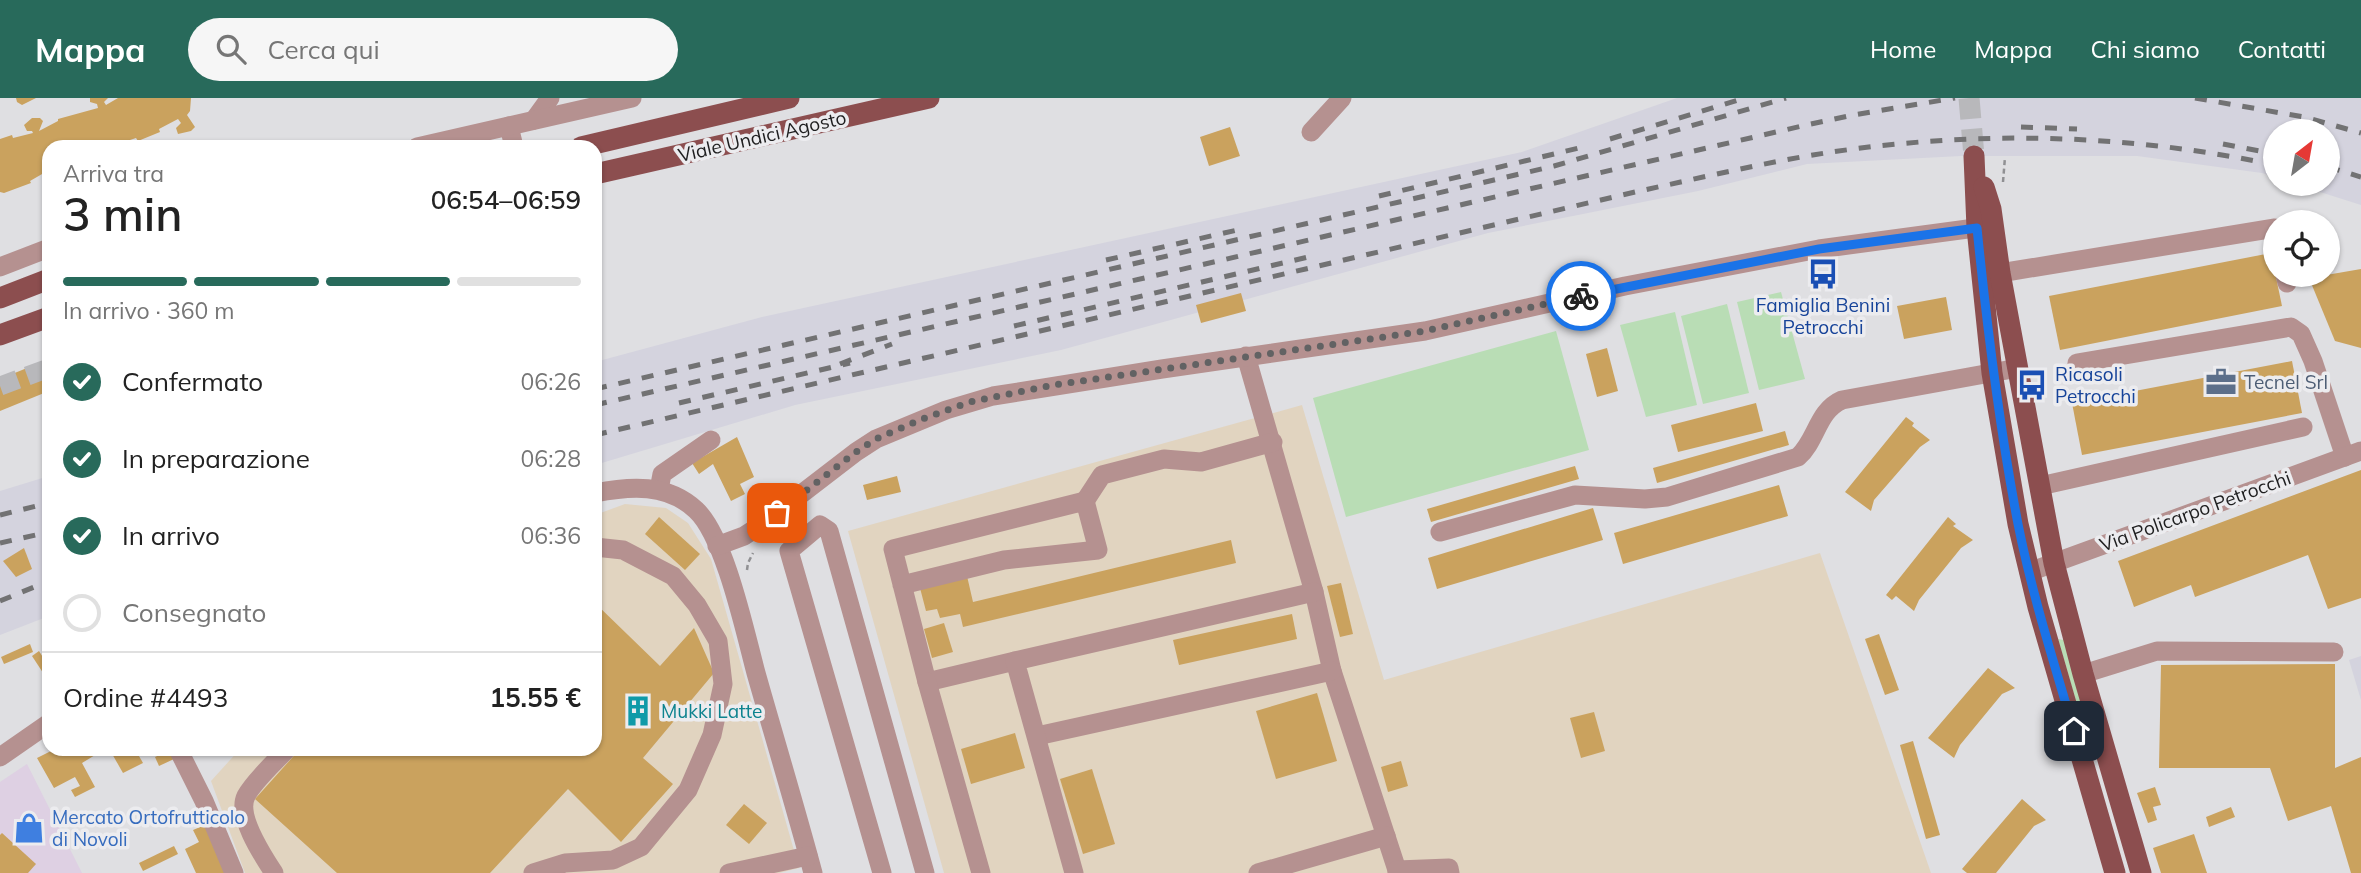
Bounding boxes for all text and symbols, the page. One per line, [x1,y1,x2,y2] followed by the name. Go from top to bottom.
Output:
[188,18,678,81] search box
[35,29,146,70] text: Mappa
[212,30,250,68] icon: search
[268,33,380,66] text: Cerca qui
[1870,34,1936,64] text: Home
[1974,34,2052,64] text: Mappa
[2090,34,2200,64] text: Chi siamo
[2238,34,2326,64] text: Contatti
[676,105,848,167] street label: Viale Undici Agosto
[2263,119,2340,196] north arrow
[2263,119,2340,287] map controls
[63,159,164,188] text: Arriva tra
[431,183,581,216] text: 06:54–06:59
[63,185,182,243] text: 3 min
[2263,210,2340,287] button: locate
[1806,257,1840,291] bus stop icon: Famiglia Benini Petrocchi
[1546,261,1616,331] courier
[1562,277,1600,315] icon: bike
[1756,293,1890,339] place label: Famiglia Benini Petrocchi
[63,296,235,325] text: In arrivo · 360 m
[2055,362,2136,408] place label: Ricasoli Petrocchi
[63,363,101,401] icon: check
[122,365,263,398] text: Confermato
[2204,365,2238,399] office icon: Tecnel Srl
[521,367,581,396] text: 06:26
[2015,368,2049,402] bus stop icon: Ricasoli Petrocchi
[2244,370,2328,394] place label: Tecnel Srl
[63,440,101,478] icon: check
[122,442,310,475] text: In preparazione
[521,444,581,473] text: 06:28
[2096,465,2294,557] street label: Via Policarpo Petrocchi
[747,483,807,543] pin
[758,494,796,532] icon: bag
[63,517,101,555] icon: check
[122,519,220,552] text: In arrivo
[521,521,581,550] text: 06:36
[122,596,266,629] text: Consegnato
[63,681,228,714] text: Ordine #4493
[489,681,581,714] text: 15.55 €
[621,694,655,728] building icon: Mukki Latte
[661,699,762,723] place label: Mukki Latte
[2044,701,2104,761] pin
[2055,712,2093,750] icon: home
[52,805,245,851] place label: Mercato Ortofrutticolo di Novoli
[12,811,46,845] shop icon: Mercato Ortofrutticolo di Novoli

